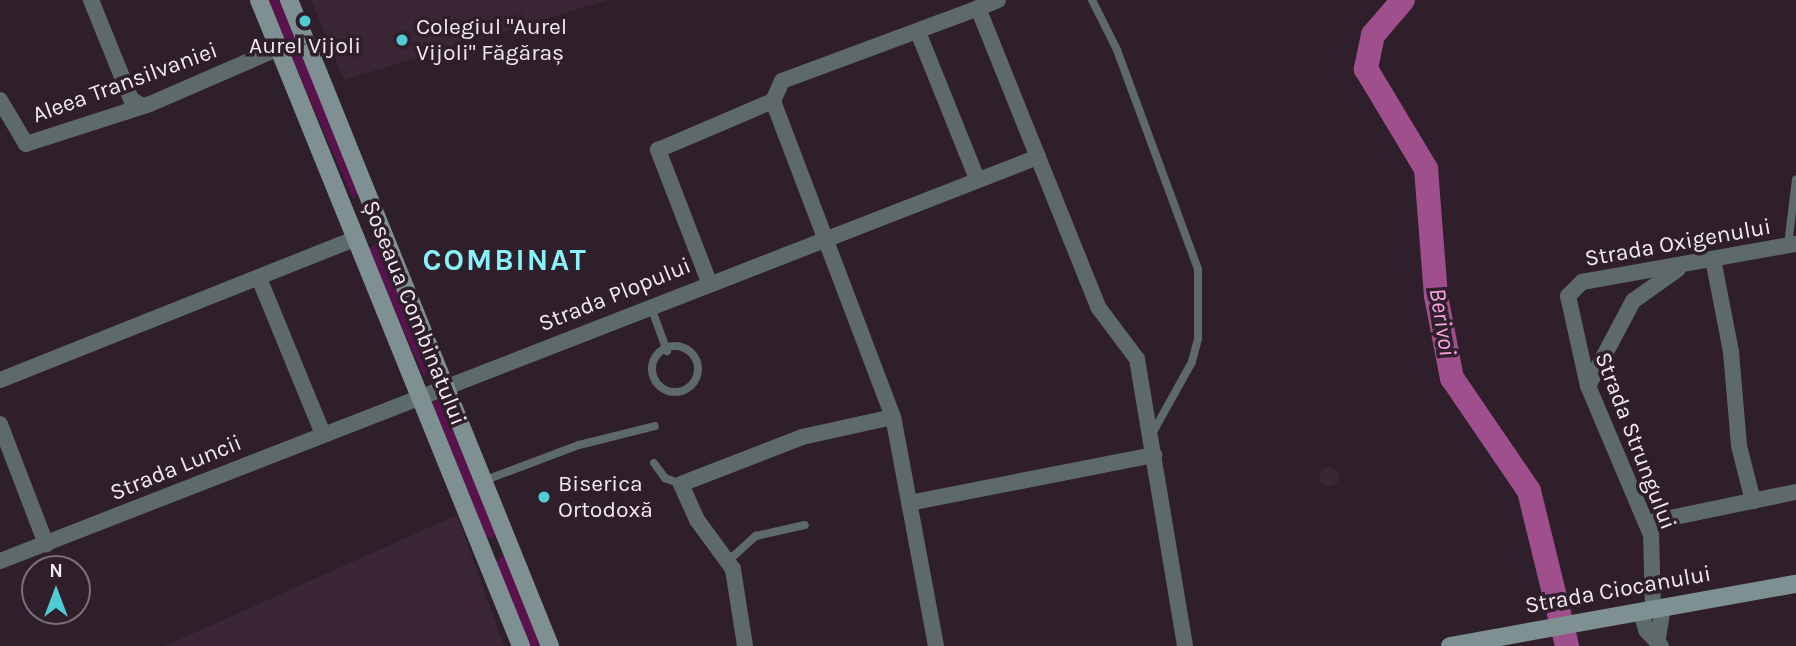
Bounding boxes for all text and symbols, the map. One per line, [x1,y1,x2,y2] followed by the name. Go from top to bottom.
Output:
[297,13,313,29] marker: Aurel Vijoli
[416,13,567,67] place label: Colegiul "Aurel Vijoli" Făgăraș
[249,32,361,60] place label: Aurel Vijoli
[394,32,410,48] marker: Colegiul "Aurel Vijoli" Făgăraș
[29,37,221,129] street label: Aleea Transilvaniei
[356,197,472,429] street label: Șoseaua Combinatului
[1583,213,1773,273] street label: Strada Oxigenului
[423,242,587,278] district label: COMBINAT
[535,252,695,338] street label: Strada Plopului
[1422,286,1462,358] water label: Berivoi
[1588,348,1682,534] street label: Strada Strungului
[106,429,246,507] street label: Strada Luncii
[558,470,653,524] place label: Biserica Ortodoxă
[536,489,552,505] marker: Biserica Ortodoxă
[21,555,91,625] north arrow
[49,560,63,582] text: N
[1523,560,1713,620] street label: Strada Ciocanului

